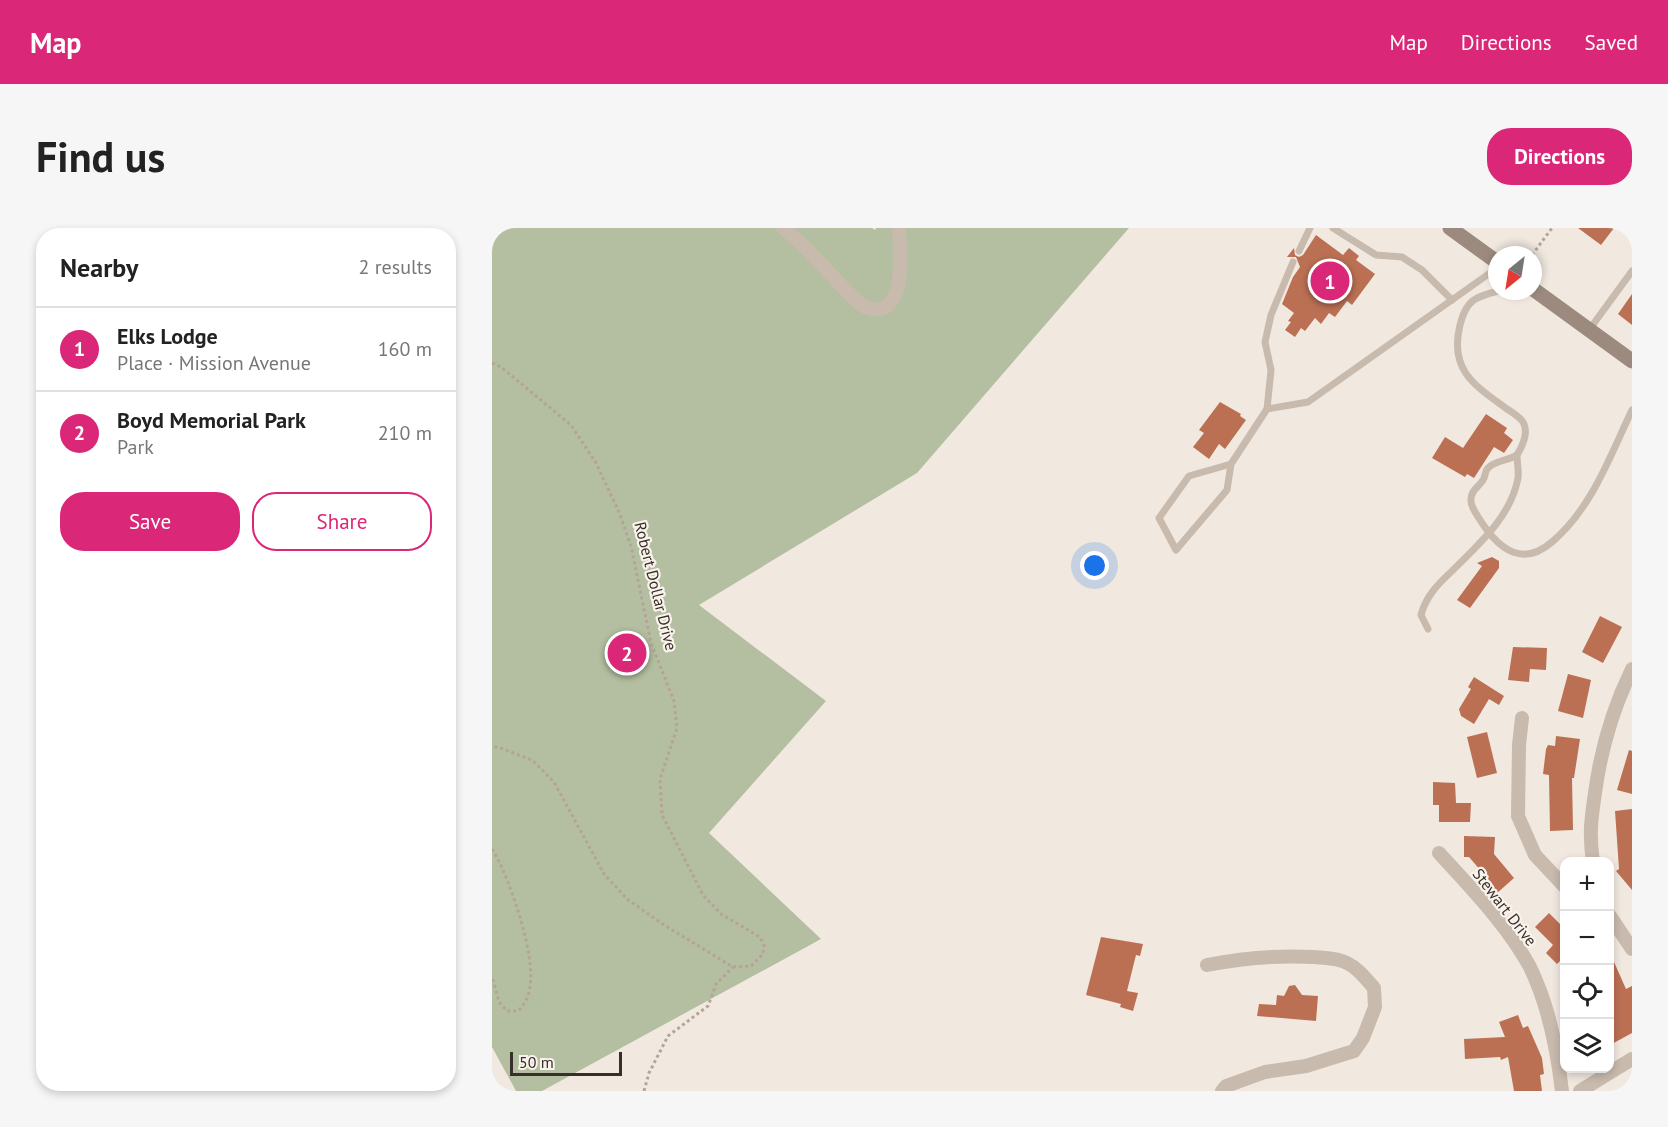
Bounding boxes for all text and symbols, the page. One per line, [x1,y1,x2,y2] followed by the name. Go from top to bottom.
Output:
[30,24,81,61] text: Map
[1389,29,1428,56] text: Map
[1461,29,1552,56] text: Directions
[1585,29,1638,56] text: Saved
[1487,128,1632,185] button: Directions
[36,129,165,184] text: Find us
[1488,246,1542,300] north arrow
[60,251,138,284] text: Nearby
[359,254,432,280] text: 2 results
[1310,259,1350,304] pin: 1
[117,322,218,350] text: Elks Lodge
[74,336,85,362] text: 1
[378,336,432,362] text: 160 m
[117,350,311,376] text: Place · Mission Avenue
[117,406,306,434] text: Boyd Memorial Park
[74,420,85,446] text: 2
[378,420,432,446] text: 210 m
[117,434,154,460] text: Park
[60,492,240,551] button: Save
[252,492,432,551] button: Share
[630,520,682,652] street label: Robert Dollar Drive
[1080,551,1109,580] your location
[608,630,646,676] pin: 2
[1560,857,1614,1073] map controls
[1560,857,1614,911] button: +
[1469,864,1541,950] street label: Stewart Drive
[1560,911,1614,965] button: −
[1560,965,1614,1019] button: locate
[1560,1019,1614,1073] button: layers
[510,1049,622,1076] scale bar
[519,1052,554,1072] text: 50 m

